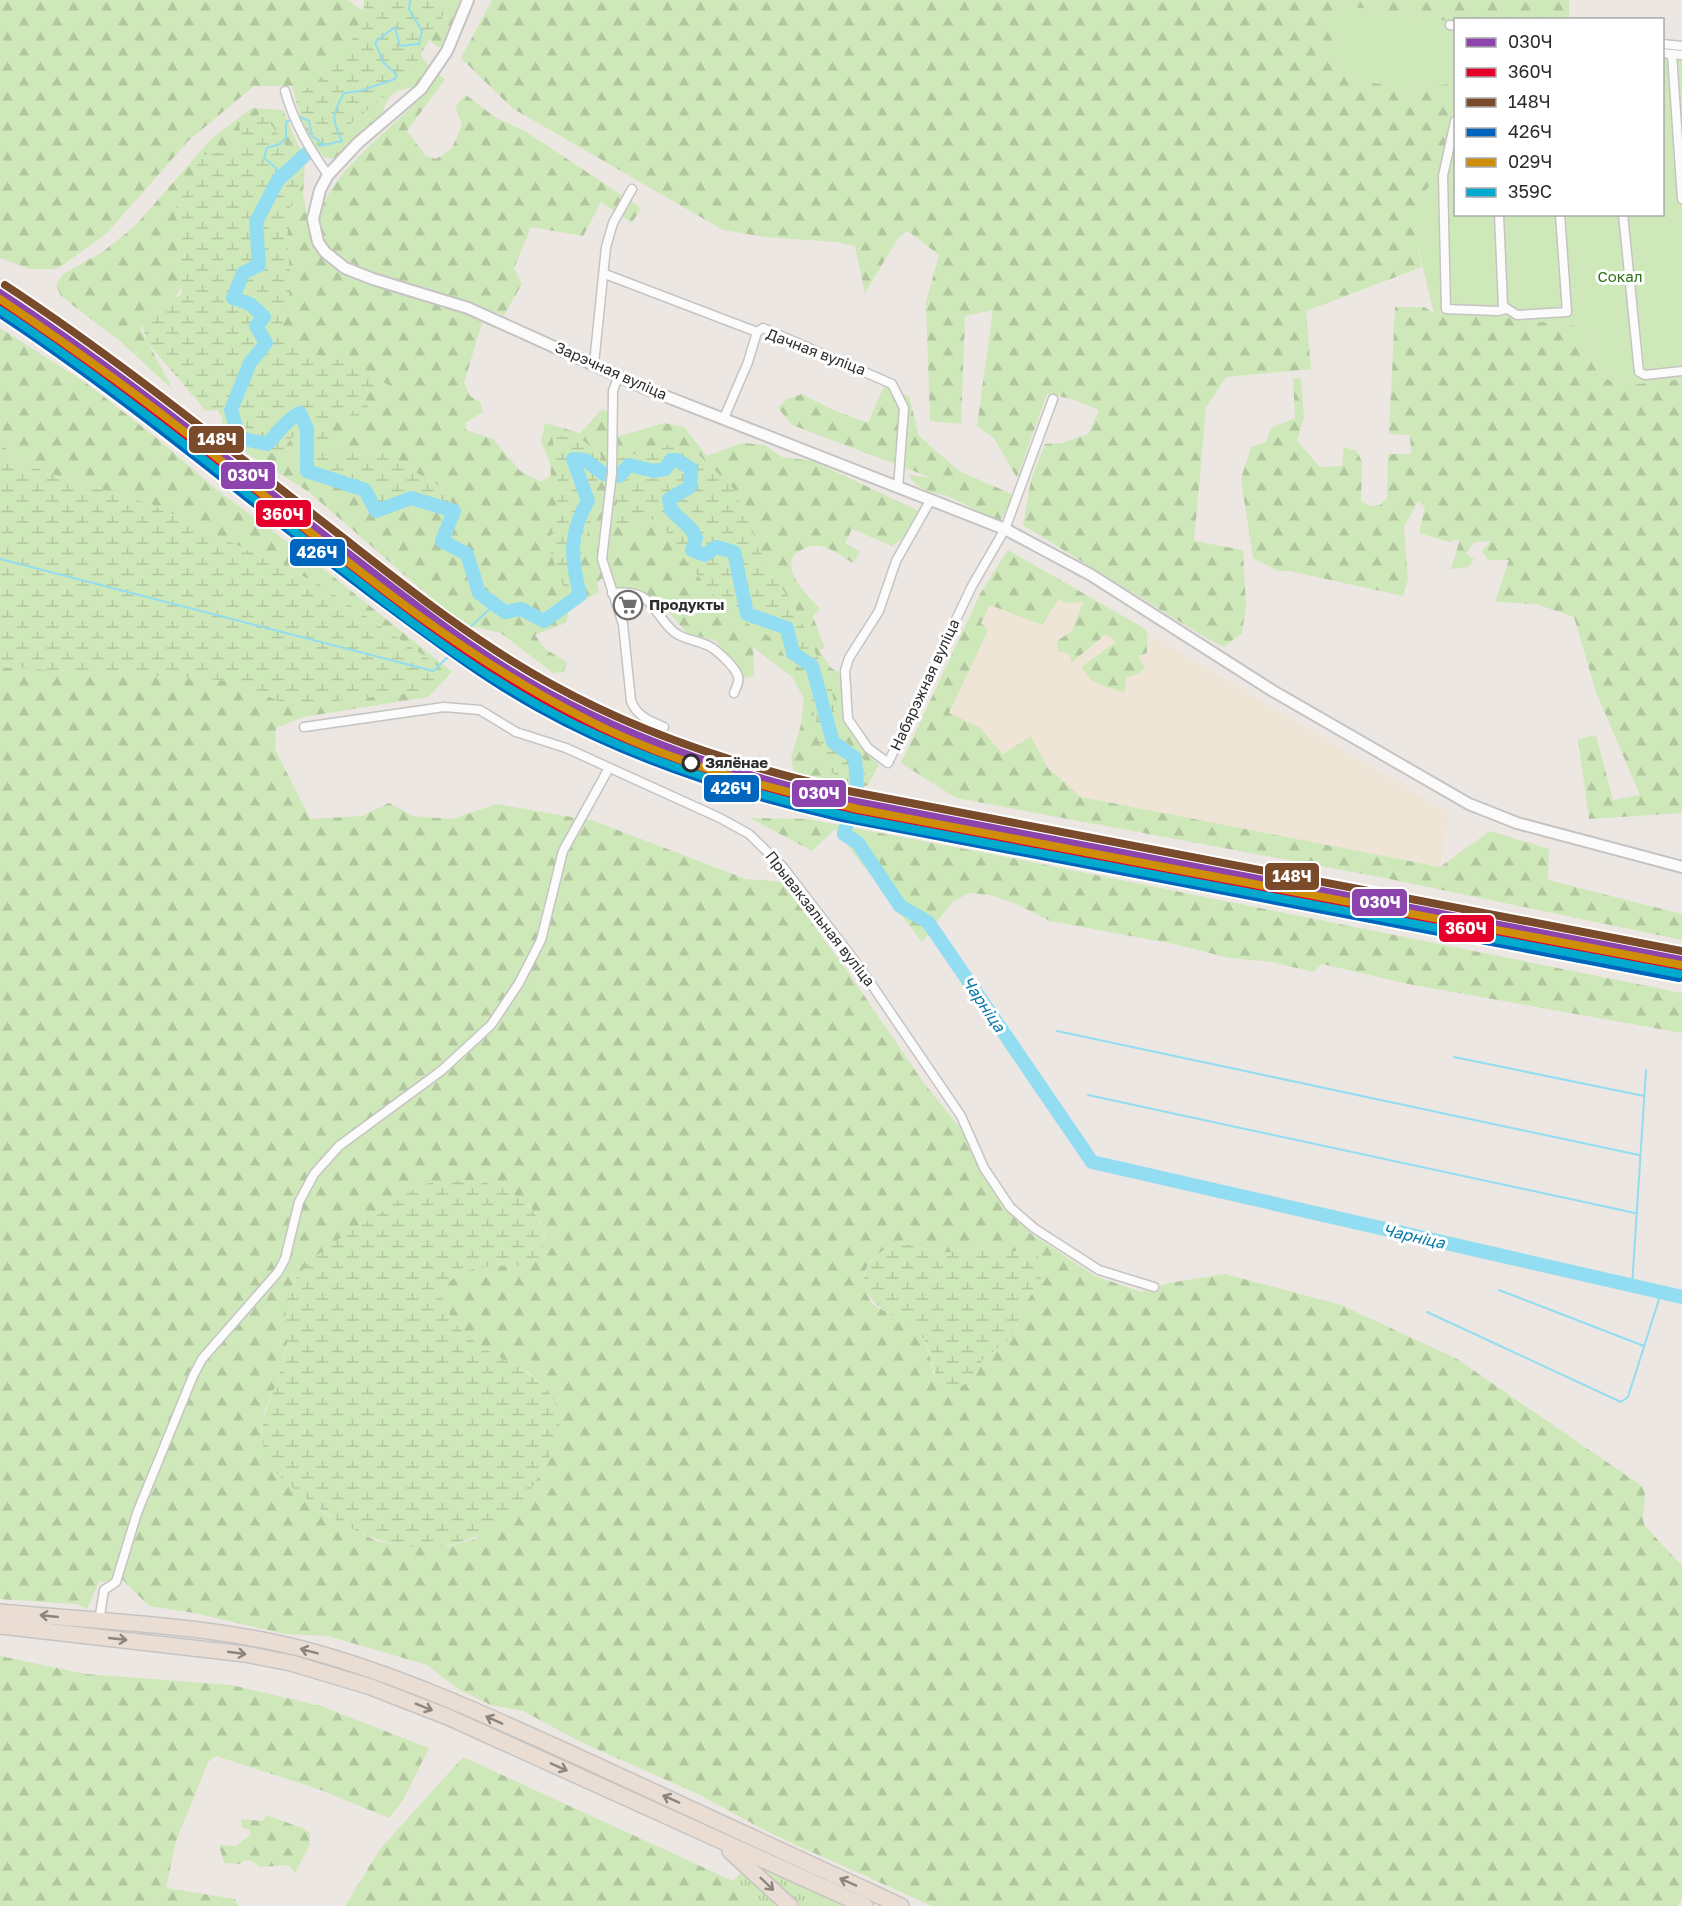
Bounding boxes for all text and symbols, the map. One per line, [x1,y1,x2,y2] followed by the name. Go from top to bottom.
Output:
[1454,18,1664,216] legend
[1508,30,1553,52] text: 030Ч
[1508,60,1553,82] text: 360Ч
[1508,90,1551,112] text: 148Ч
[1508,120,1552,142] text: 426Ч
[1508,150,1553,172] text: 029Ч
[1508,180,1552,202] text: 359С
[1598,267,1642,285] park label: Сокал
[764,324,868,378] street label: Дачная вуліца
[553,337,670,403] street label: Зарэчная вуліца
[188,425,245,454] line badge: 148Ч
[197,429,237,449] text: 148Ч
[220,461,276,490] line badge: 030Ч
[227,465,269,485] text: 030Ч
[255,499,312,528] line badge: 360Ч
[262,504,304,524] text: 360Ч
[289,538,346,567] line badge: 426Ч
[297,542,337,562] text: 426Ч
[612,589,644,621] supermarket icon: Продукты
[649,595,724,613] place label: Продукты
[886,616,963,753] street label: Набярэжная вуліца
[705,753,768,771] place label: Зялёнае
[682,754,700,772] marker: Зялёнае
[703,774,760,803] line badge: 426Ч
[711,778,751,798] text: 426Ч
[791,779,847,808] line badge: 030Ч
[798,783,840,803] text: 030Ч
[762,847,879,990] street label: Прывакзальная вуліца
[1264,862,1320,891] line badge: 148Ч
[1272,866,1312,886] text: 148Ч
[1351,888,1408,917] line badge: 030Ч
[1359,892,1401,912] text: 030Ч
[1438,914,1495,943] line badge: 360Ч
[1445,918,1487,938] text: 360Ч
[958,972,1010,1036] water label: Чарніца
[1381,1219,1448,1253] water label: Чарніца
[40,1610,60,1621] one-way arrow
[108,1634,128,1645] one-way arrow
[300,1645,319,1657] one-way arrow
[226,1648,246,1659] one-way arrow
[414,1702,432,1713] one-way arrow
[485,1713,503,1725] one-way arrow
[550,1762,568,1773] one-way arrow
[663,1793,681,1805] one-way arrow
[760,1876,775,1891] one-way arrow
[840,1876,858,1887] one-way arrow

